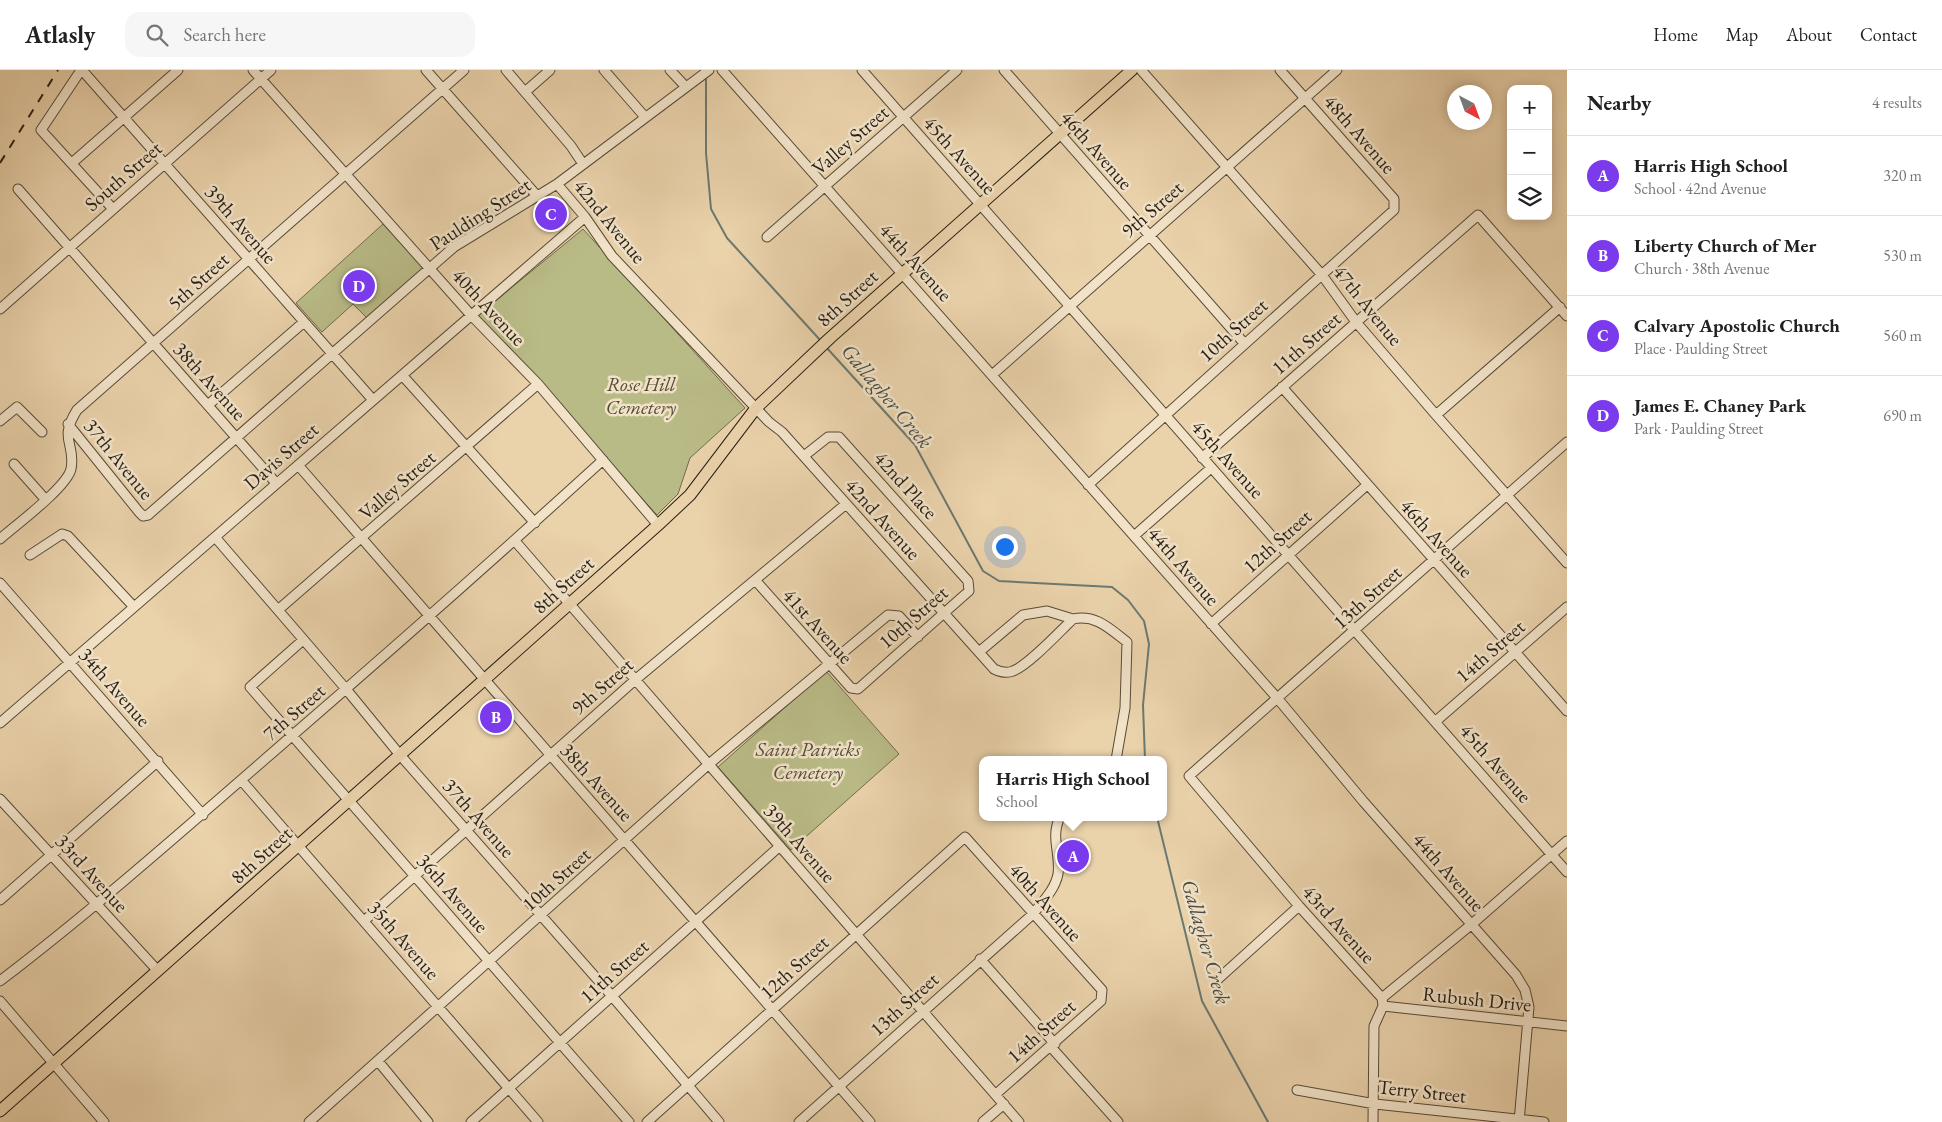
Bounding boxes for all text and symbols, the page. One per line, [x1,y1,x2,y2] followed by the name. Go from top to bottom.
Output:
[125,12,475,57] search box
[25,19,95,50] text: Atlasly
[143,21,171,49] icon: search
[183,22,266,47] text: Search here
[1653,23,1698,46] text: Home
[1726,23,1758,46] text: Map
[1786,23,1832,46] text: About
[1860,23,1917,46] text: Contact
[1447,85,1492,130] north arrow
[1507,85,1552,220] map controls
[1507,85,1552,130] button: +
[1318,89,1402,179] street label: 48th Avenue
[1587,89,1651,116] text: Nearby
[1872,92,1922,113] text: 4 results
[806,99,894,180] street label: Valley Street
[1055,105,1139,195] street label: 46th Avenue
[918,110,1002,200] street label: 45th Avenue
[1507,130,1552,175] button: −
[79,135,168,217] street label: South Street
[1634,153,1788,178] text: Harris High School
[1597,165,1609,186] text: A
[1883,165,1922,186] text: 320 m
[424,171,536,256] street label: Paulding Street
[568,173,652,269] street label: 42nd Avenue
[1115,174,1189,243] street label: 9th Street
[1507,175,1552,220] button: layers
[1634,178,1766,199] text: School · 42nd Avenue
[199,179,283,269] street label: 39th Avenue
[535,195,567,233] pin: C
[874,217,958,307] street label: 44th Avenue
[1634,233,1816,258] text: Liberty Church of Mer
[1598,245,1608,266] text: B
[1883,245,1922,266] text: 530 m
[162,246,235,315] street label: 5th Street
[1634,258,1769,279] text: Church · 38th Avenue
[1327,259,1409,351] street label: 47th Avenue
[446,263,532,352] street label: 40th Avenue
[811,263,884,332] street label: 8th Street
[343,267,375,305] pin: D
[1193,292,1273,368] street label: 10th Street
[1266,305,1347,380] street label: 11th Street
[1634,313,1840,338] text: Calvary Apostolic Church
[1597,325,1609,346] text: C
[1883,325,1922,346] text: 560 m
[168,336,252,426] street label: 38th Avenue
[836,338,939,454] water label: Gallagher Creek
[1634,338,1768,359] text: Place · Paulding Street
[606,371,677,420] park label: Rose Hill Cemetery
[1634,393,1806,418] text: James E. Chaney Park
[1597,405,1609,426] text: D
[1883,405,1922,426] text: 690 m
[78,413,160,505] street label: 37th Avenue
[1186,414,1270,504] street label: 45th Avenue
[238,416,324,496] street label: Davis Street
[1634,418,1763,439] text: Park · Paulding Street
[353,444,441,525] street label: Valley Street
[868,445,944,525] street label: 42nd Place
[839,473,927,565] street label: 42nd Avenue
[1395,493,1479,583] street label: 46th Avenue
[1237,503,1317,579] street label: 12th Street
[1142,521,1226,611] street label: 44th Avenue
[992,534,1018,560] your location
[527,550,600,619] street label: 8th Street
[1327,559,1407,635] street label: 13th Street
[873,579,954,654] street label: 10th Street
[777,583,859,670] street label: 41st Avenue
[1450,613,1531,688] street label: 14th Street
[73,642,157,732] street label: 34th Avenue
[565,651,639,720] street label: 9th Street
[257,677,331,746] street label: 7th Street
[480,698,512,736] pin: B
[1454,718,1538,808] street label: 45th Avenue
[755,736,861,785] park label: Saint Patricks Cemetery
[555,737,639,827] street label: 38th Avenue
[979,756,1167,821] popup
[996,766,1150,791] text: Harris High School
[437,773,521,863] street label: 37th Avenue
[996,791,1038,812] text: School
[758,798,842,888] street label: 39th Avenue
[225,820,298,889] street label: 8th Street
[1407,827,1491,917] street label: 44th Avenue
[50,828,134,918] street label: 33rd Avenue
[1057,837,1089,875] pin: A
[516,841,596,917] street label: 10th Street
[411,848,495,938] street label: 36th Avenue
[1005,858,1087,946] street label: 40th Avenue
[1176,876,1237,1008] water label: Gallagher Creek
[1297,879,1381,969] street label: 43rd Avenue
[362,895,446,985] street label: 35th Avenue
[754,929,834,1005] street label: 12th Street
[574,933,654,1009] street label: 11th Street
[864,966,944,1042] street label: 13th Street
[1421,980,1533,1018] street label: Rubush Drive
[1001,993,1081,1069] street label: 14th Street
[1376,1073,1468,1109] street label: Terry Street

